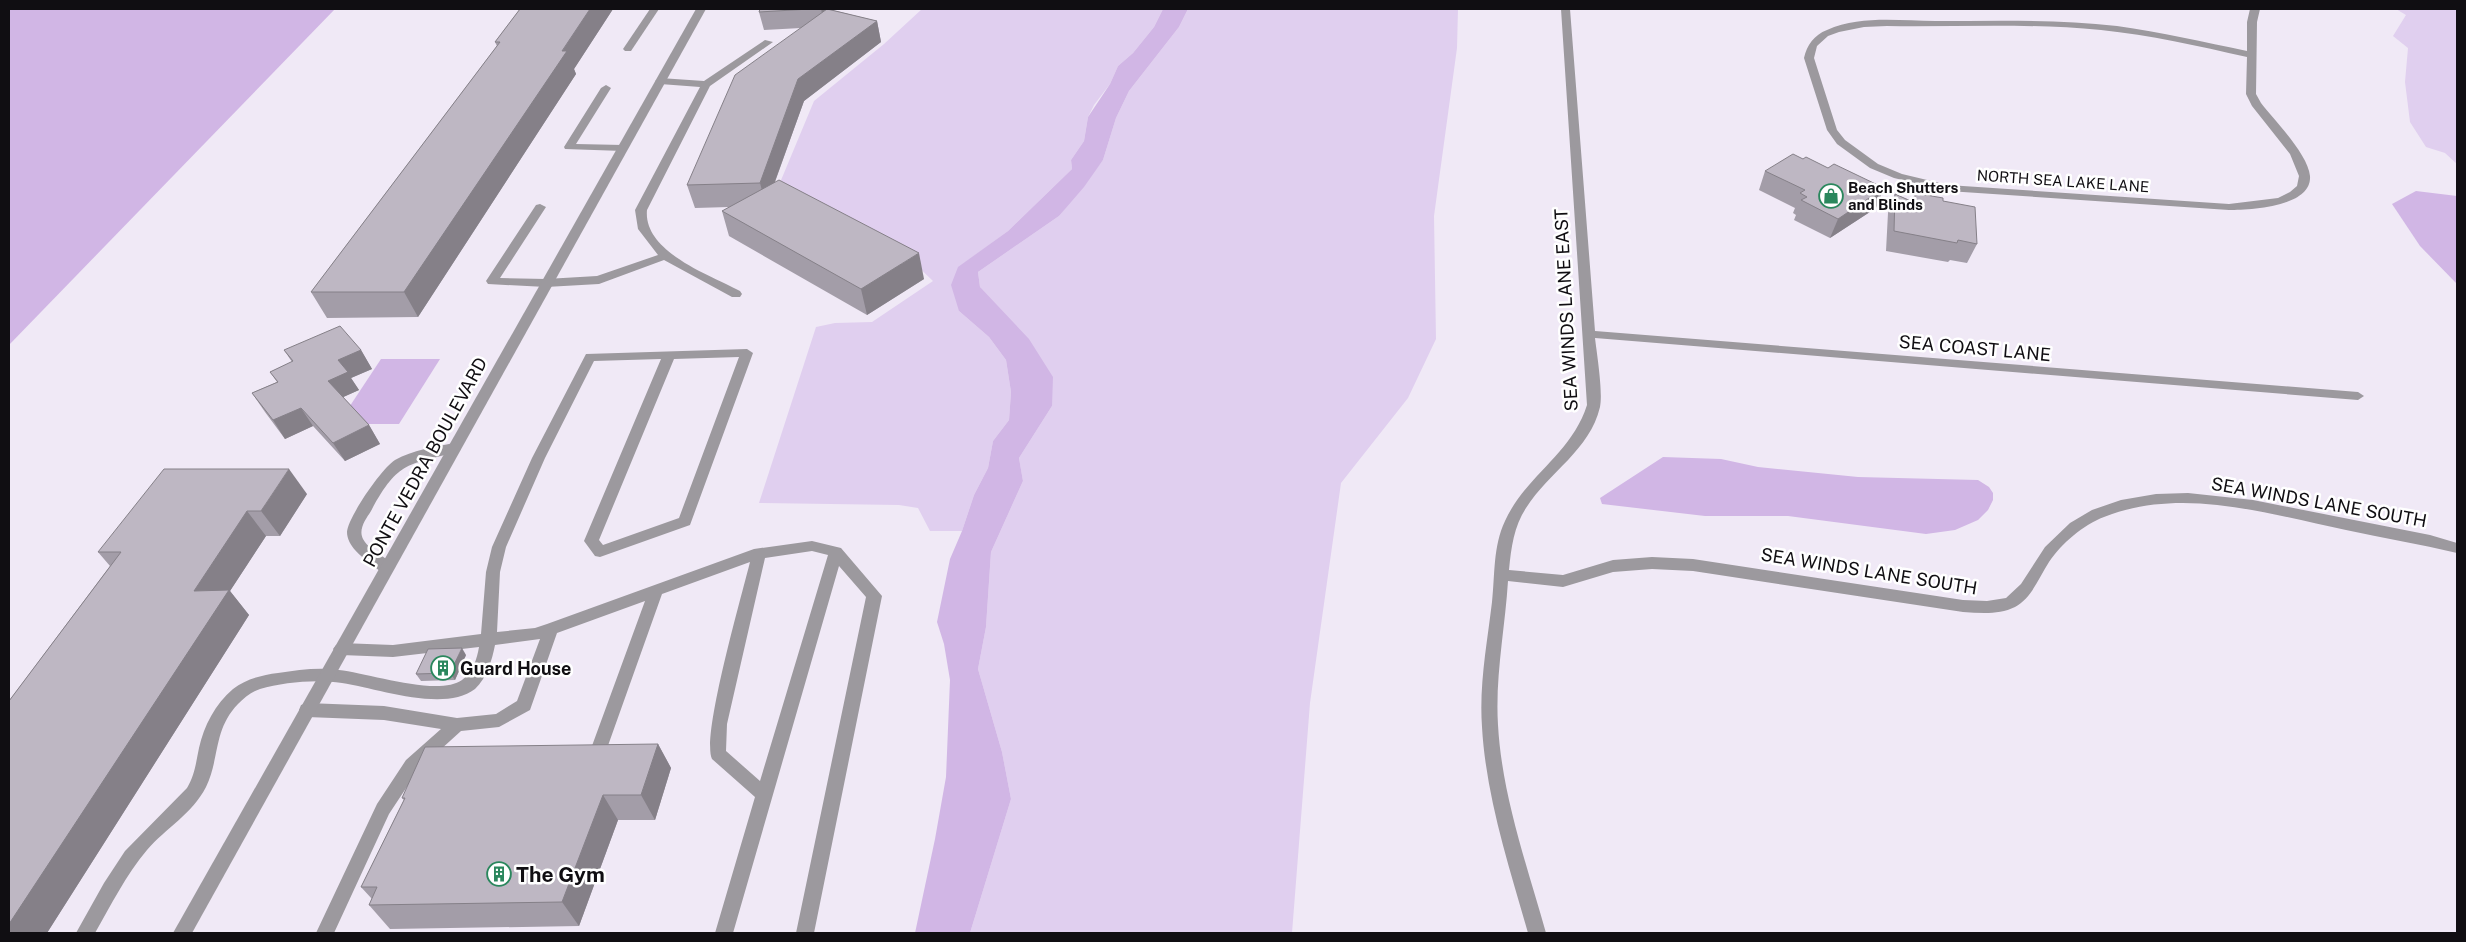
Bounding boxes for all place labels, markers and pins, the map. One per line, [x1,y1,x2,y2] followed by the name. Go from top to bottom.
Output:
[1848,179,1959,213] place label: Beach Shutters and Blinds
[1818,183,1844,209] shop icon: Beach Shutters and Blinds
[430,655,456,681] building icon: Guard House
[460,658,571,679] place label: Guard House
[486,861,512,887] building icon: The Gym
[516,862,605,887] place label: The Gym

